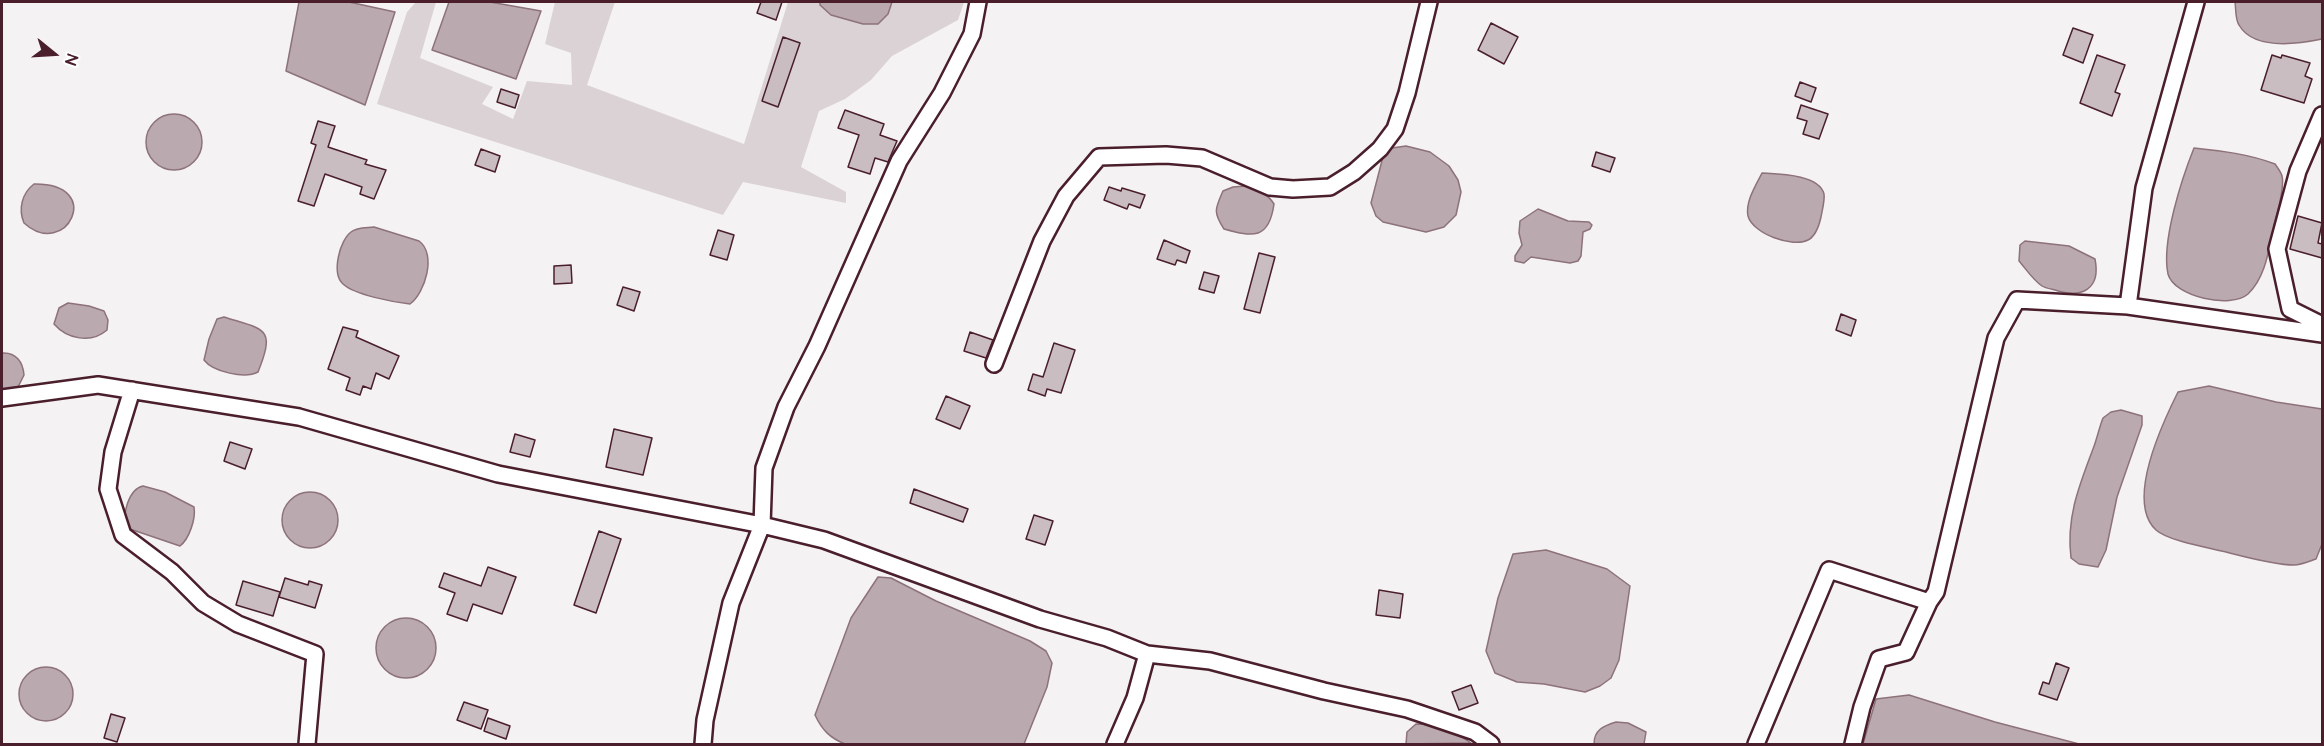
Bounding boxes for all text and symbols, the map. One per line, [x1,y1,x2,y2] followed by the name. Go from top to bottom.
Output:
[24,24,84,84] north arrow
[59,51,83,68] text: N

